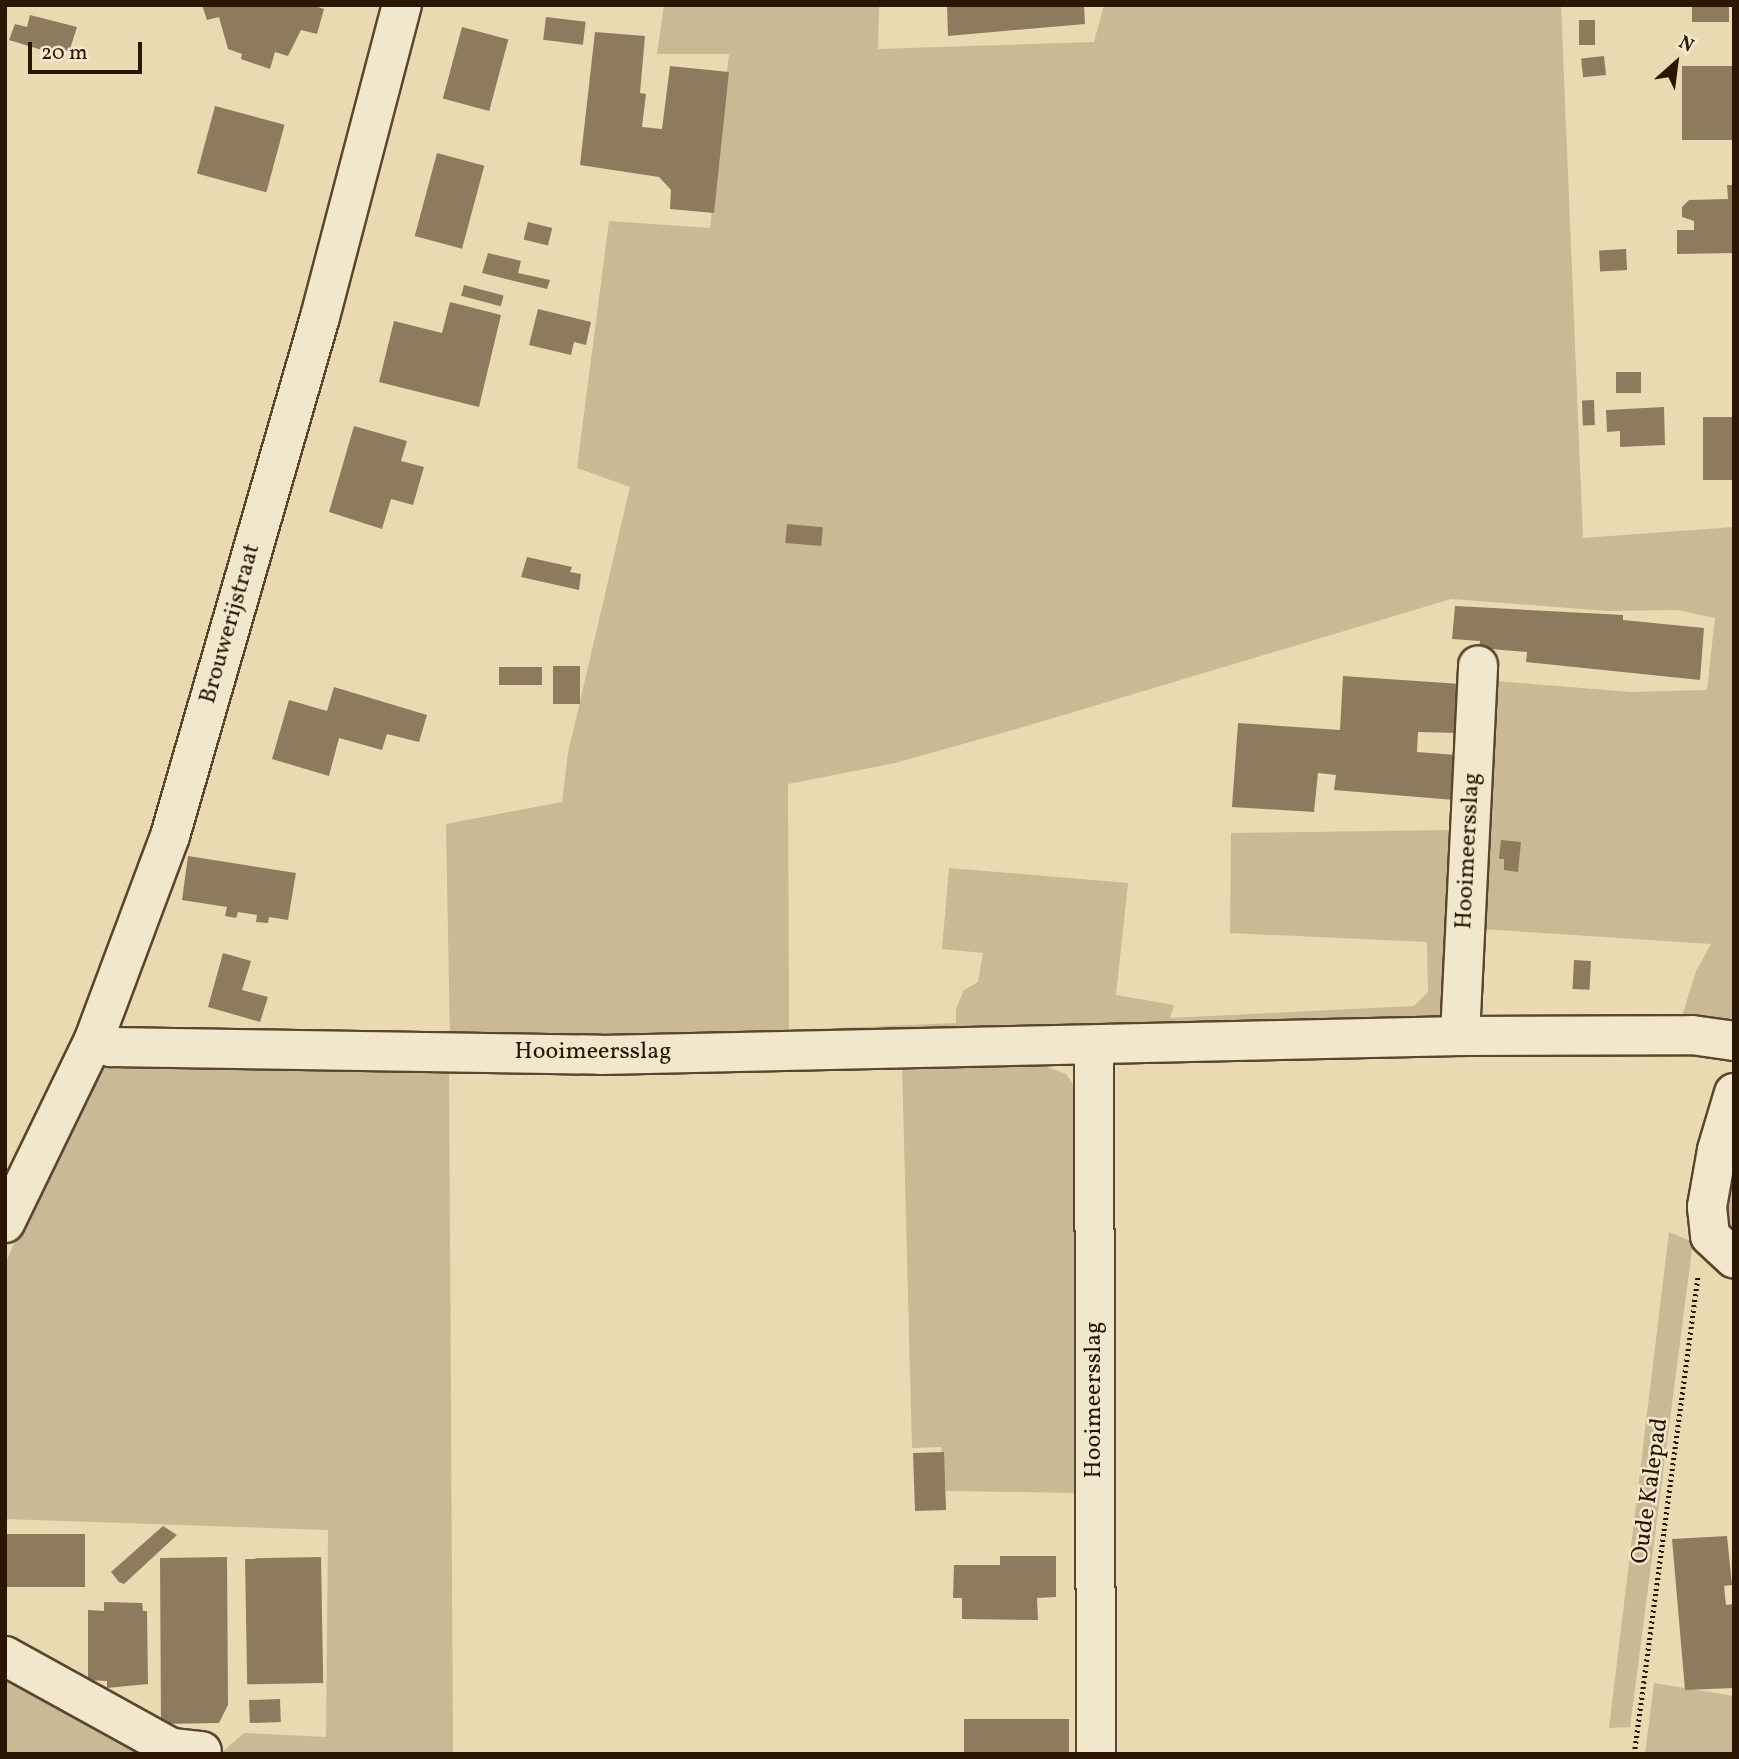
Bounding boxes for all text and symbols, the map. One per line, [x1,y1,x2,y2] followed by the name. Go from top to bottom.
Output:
[32,28,145,72] scale bar
[1641,28,1711,98] north arrow
[1674,30,1698,59] text: N
[41,39,87,68] text: 20 m
[194,541,268,707] street label: Brouwerijstraat
[1451,772,1487,930] street label: Hooimeersslag
[515,1039,671,1067] street label: Hooimeersslag
[1081,1322,1109,1478] street label: Hooimeersslag
[1627,1416,1675,1566] street label: Oude Kalepad

